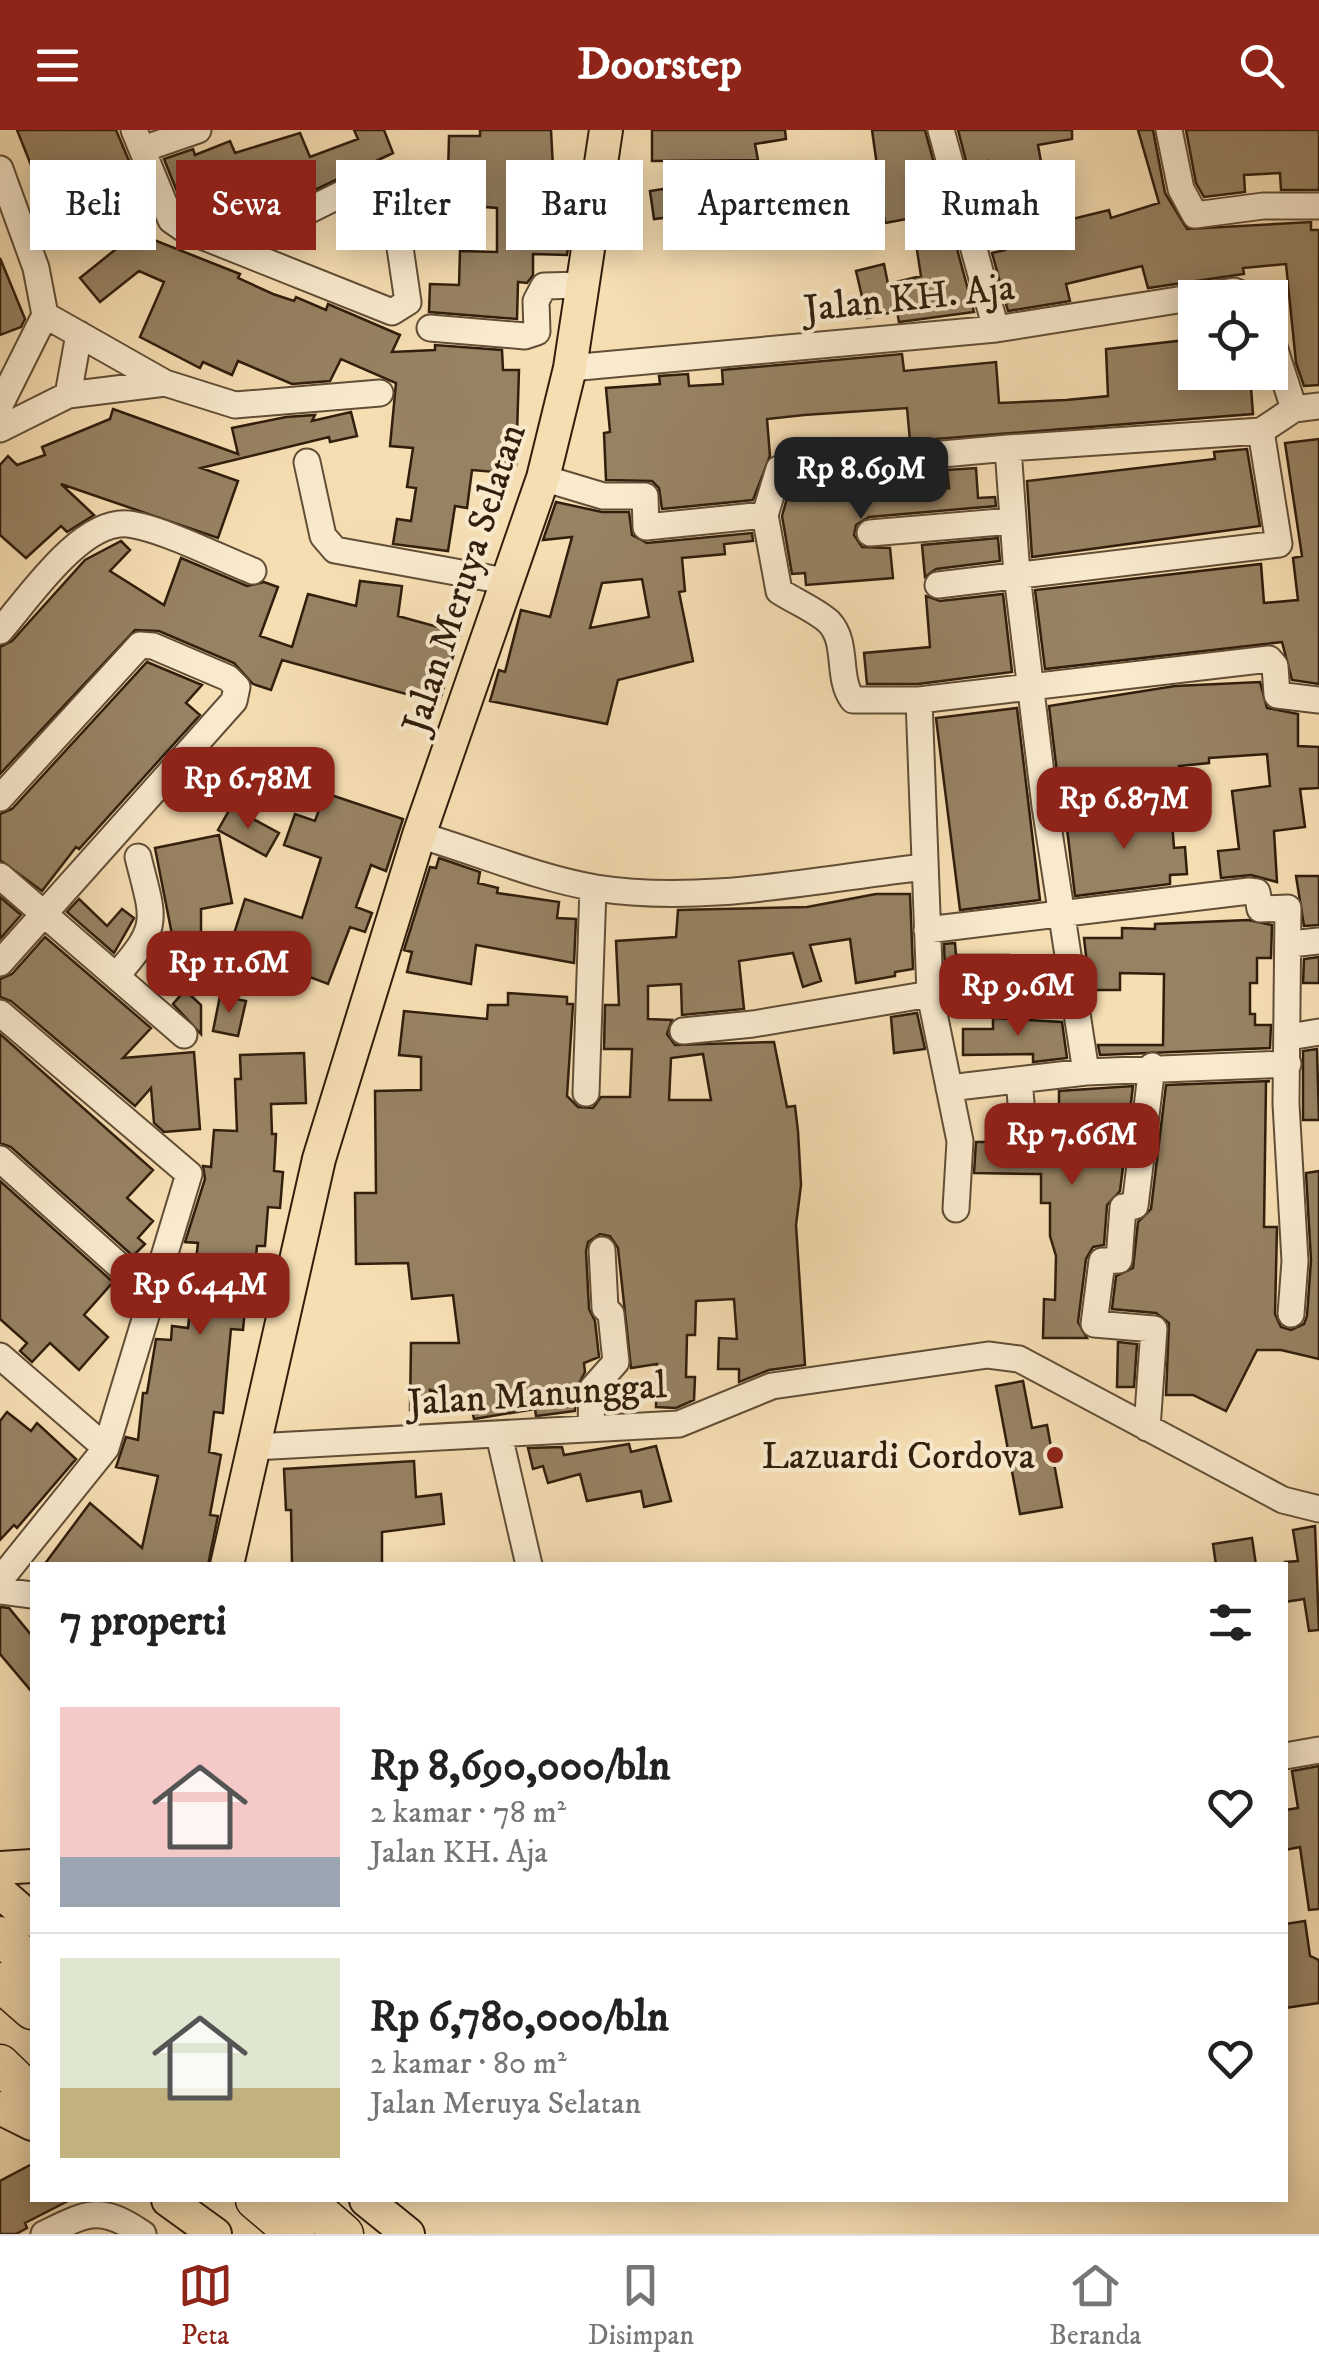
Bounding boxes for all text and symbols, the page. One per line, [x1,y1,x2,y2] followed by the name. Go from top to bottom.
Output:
[577,37,742,93] text: Doorstep
[30,38,85,93] icon: menu
[1234,38,1289,93] icon: search
[30,160,156,250] chip: Beli
[176,160,316,250] chip: Sewa
[336,160,486,250] chip: Filter
[506,160,643,250] chip: Baru
[663,160,885,250] chip: Apartemen
[905,160,1075,250] chip: Rumah
[799,264,1017,334] street label: Jalan KH. Aja
[1178,280,1288,390] map controls
[1178,280,1288,390] button: locate
[391,418,538,742] street label: Jalan Meruya Selatan
[758,437,964,522] pin: Rp 8.69M
[796,449,926,489] text: Rp 8.69M
[145,747,351,832] pin: Rp 6.78M
[184,759,312,799] text: Rp 6.78M
[1021,767,1227,852] pin: Rp 6.87M
[1059,779,1189,819] text: Rp 6.87M
[126,931,332,1016] pin: Rp 11.6M
[168,943,290,983] text: Rp 11.6M
[926,954,1110,1039] pin: Rp 9.6M
[961,966,1075,1006] text: Rp 9.6M
[969,1103,1175,1188] pin: Rp 7.66M
[1006,1115,1138,1155] text: Rp 7.66M
[97,1253,303,1338] pin: Rp 6.44M
[133,1265,267,1305] text: Rp 6.44M
[403,1362,669,1428] street label: Jalan Manunggal
[762,1433,1035,1481] place label: Lazuardi Cordova
[1044,1444,1066,1466] marker: Lazuardi Cordova
[1203,1595,1258,1650] icon: filters
[60,1596,226,1648] text: 7 properti
[370,1741,670,1793] text: Rp 8,690,000/bln
[140,1747,260,1867] icon: home
[1203,1780,1258,1835] icon: heart
[370,1793,566,1833] text: 2 kamar · 78 m²
[370,1833,548,1873] text: Jalan KH. Aja
[370,1992,669,2044] text: Rp 6,780,000/bln
[140,1998,260,2118] icon: home
[1203,2031,1258,2086] icon: heart
[370,2044,567,2084] text: 2 kamar · 80 m²
[370,2084,641,2124] text: Jalan Meruya Selatan
[178,2258,233,2353] tab: Peta
[588,2258,694,2353] tab: Disimpan
[1049,2258,1141,2353] tab: Beranda

